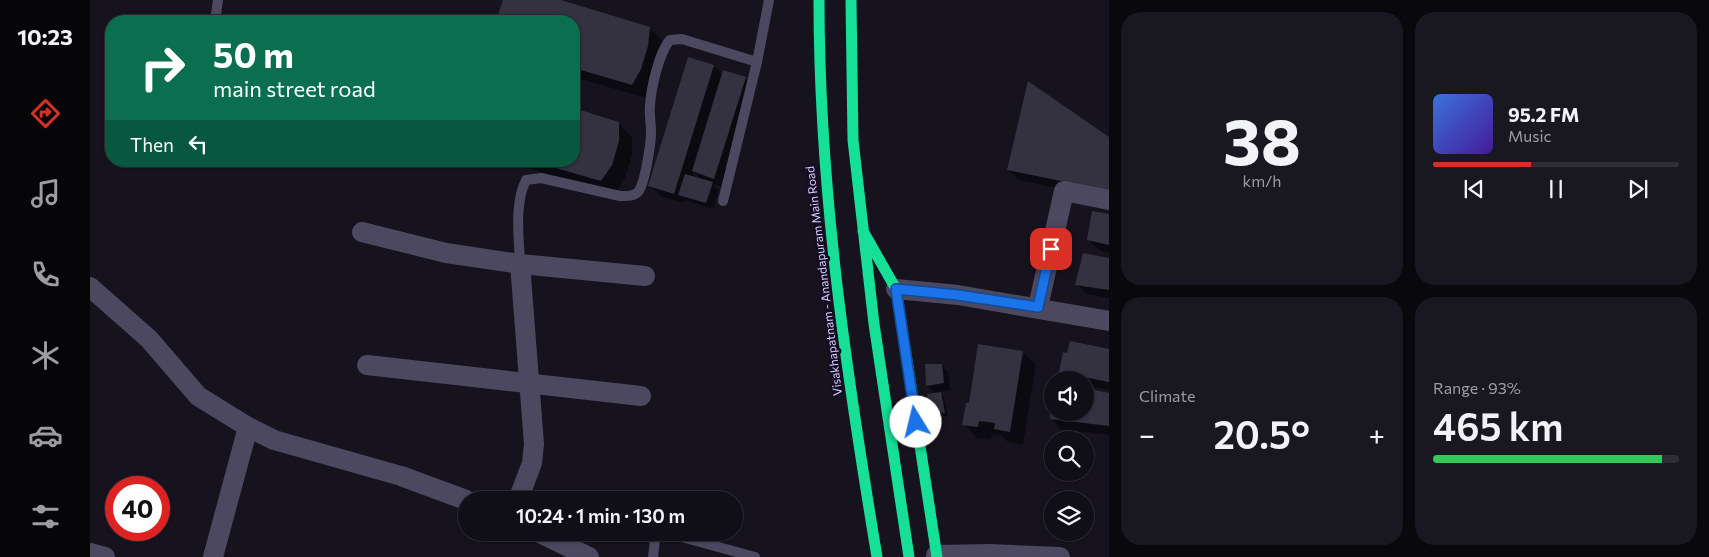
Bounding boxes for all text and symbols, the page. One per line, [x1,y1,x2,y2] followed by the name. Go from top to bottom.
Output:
[17,23,73,50] text: 10:23
[213,32,294,75] text: 50 m
[130,35,195,100] icon: right
[213,75,376,102] text: main street road
[28,96,63,131] icon: directions
[1223,99,1301,178] text: 38
[1508,103,1579,126] text: 95.2 FM
[1508,126,1552,145] text: Music
[184,130,212,158] icon: left
[130,133,174,156] text: Then
[802,165,844,397] street label: Visakhapatnam - Anandapuram Main Road
[1243,171,1281,190] text: km/h
[1460,175,1488,203] icon: previous
[1542,175,1570,203] icon: pause
[1624,175,1652,203] icon: next
[28,176,63,211] icon: music
[1030,228,1072,270] pin
[1037,235,1065,263] icon: arrive
[28,257,63,292] icon: phone
[28,338,63,373] icon: climate
[1044,371,1094,541] map controls
[1044,371,1094,421] button: sound
[1433,378,1521,397] text: Range · 93%
[1139,386,1195,405] text: Climate
[889,395,941,447] position arrow
[1433,402,1563,449] text: 465 km
[1214,410,1310,457] text: 20.5°
[1139,417,1155,451] text: −
[1369,417,1385,451] text: +
[28,418,63,453] icon: car
[1044,431,1094,481] button: search
[105,476,170,541] speed limit sign: 40
[1044,491,1094,541] button: layers
[28,499,63,534] icon: filters
[516,504,685,527] text: 10:24 · 1 min · 130 m

